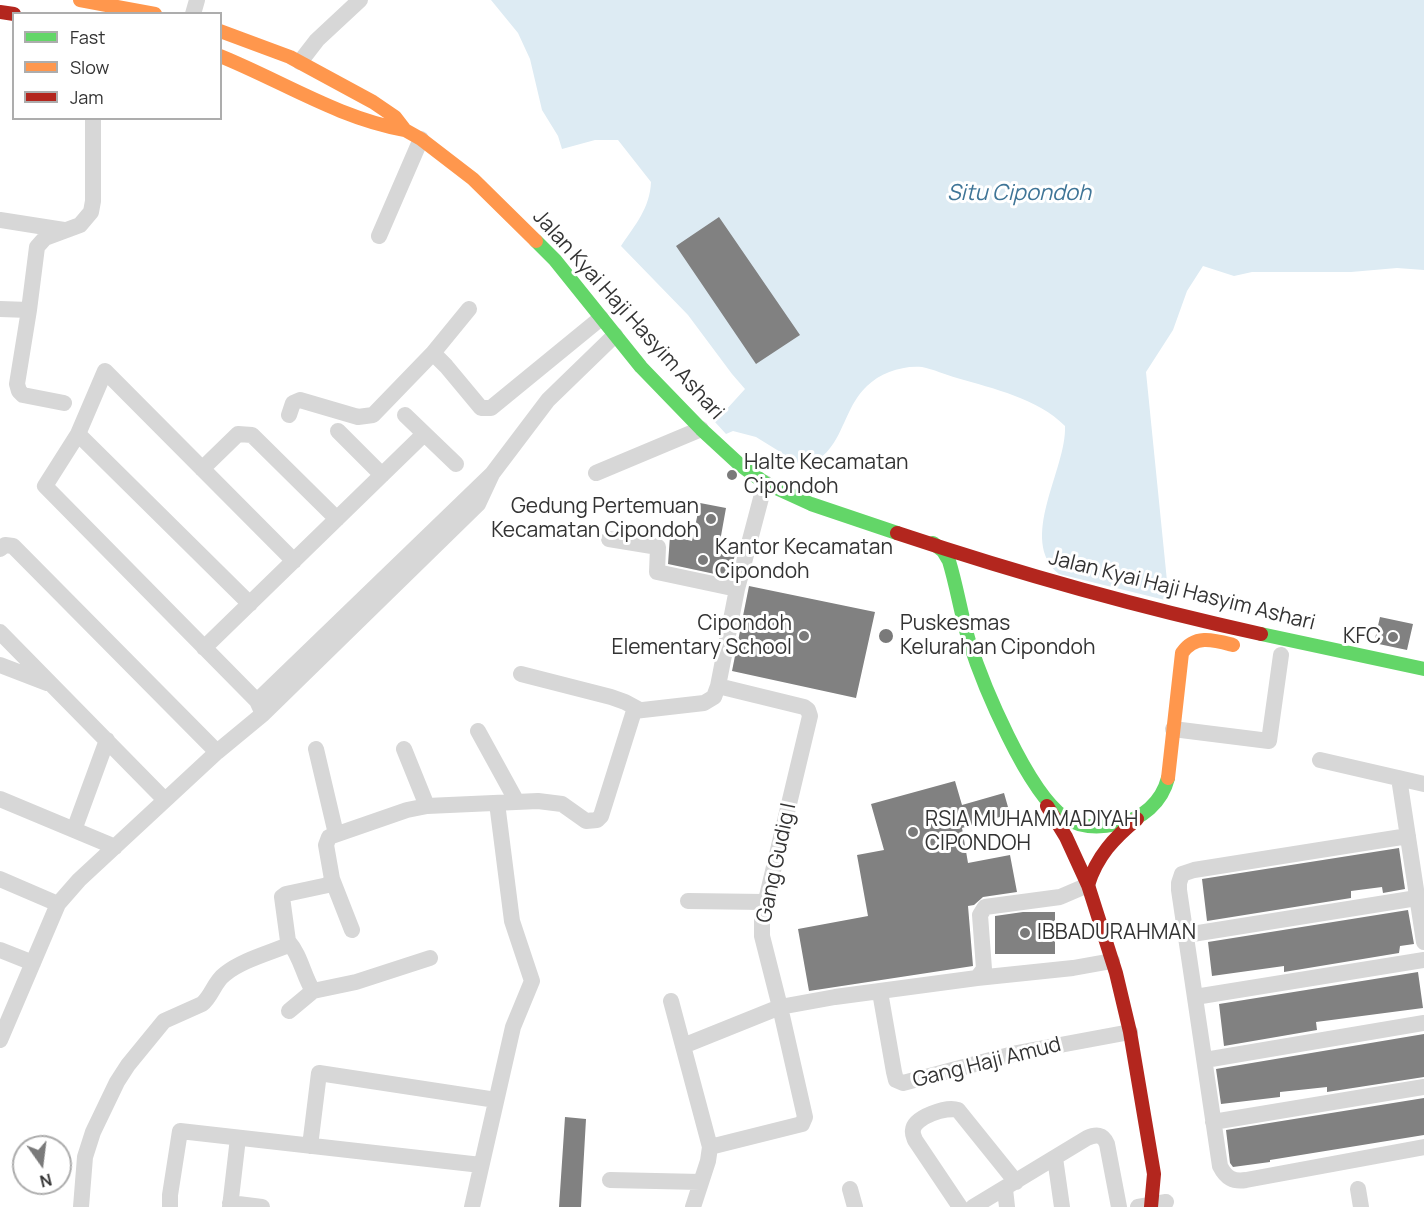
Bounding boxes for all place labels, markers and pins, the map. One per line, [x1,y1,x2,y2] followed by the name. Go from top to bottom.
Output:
[744,450,909,500] place label: Halte Kecamatan Cipondoh
[725,468,739,482] marker: Halte Kecamatan Cipondoh
[491,494,699,544] place label: Gedung Pertemuan Kecamatan Cipondoh
[704,512,718,526] marker: Gedung Pertemuan Kecamatan Cipondoh
[715,535,893,585] place label: Kantor Kecamatan Cipondoh
[696,553,710,567] marker: Kantor Kecamatan Cipondoh
[611,611,792,661] place label: Cipondoh Elementary School
[900,611,1095,661] place label: Puskesmas Kelurahan Cipondoh
[1343,624,1381,650] place label: KFC
[877,627,895,645] marker: Puskesmas Kelurahan Cipondoh
[797,629,811,643] marker: Cipondoh Elementary School
[1386,630,1400,644] marker: KFC
[925,807,1138,857] place label: RSIA MUHAMMADIYAH CIPONDOH
[906,825,920,839] marker: RSIA MUHAMMADIYAH CIPONDOH
[1037,920,1196,946] place label: IBBADURAHMAN
[1018,926,1032,940] marker: IBBADURAHMAN

